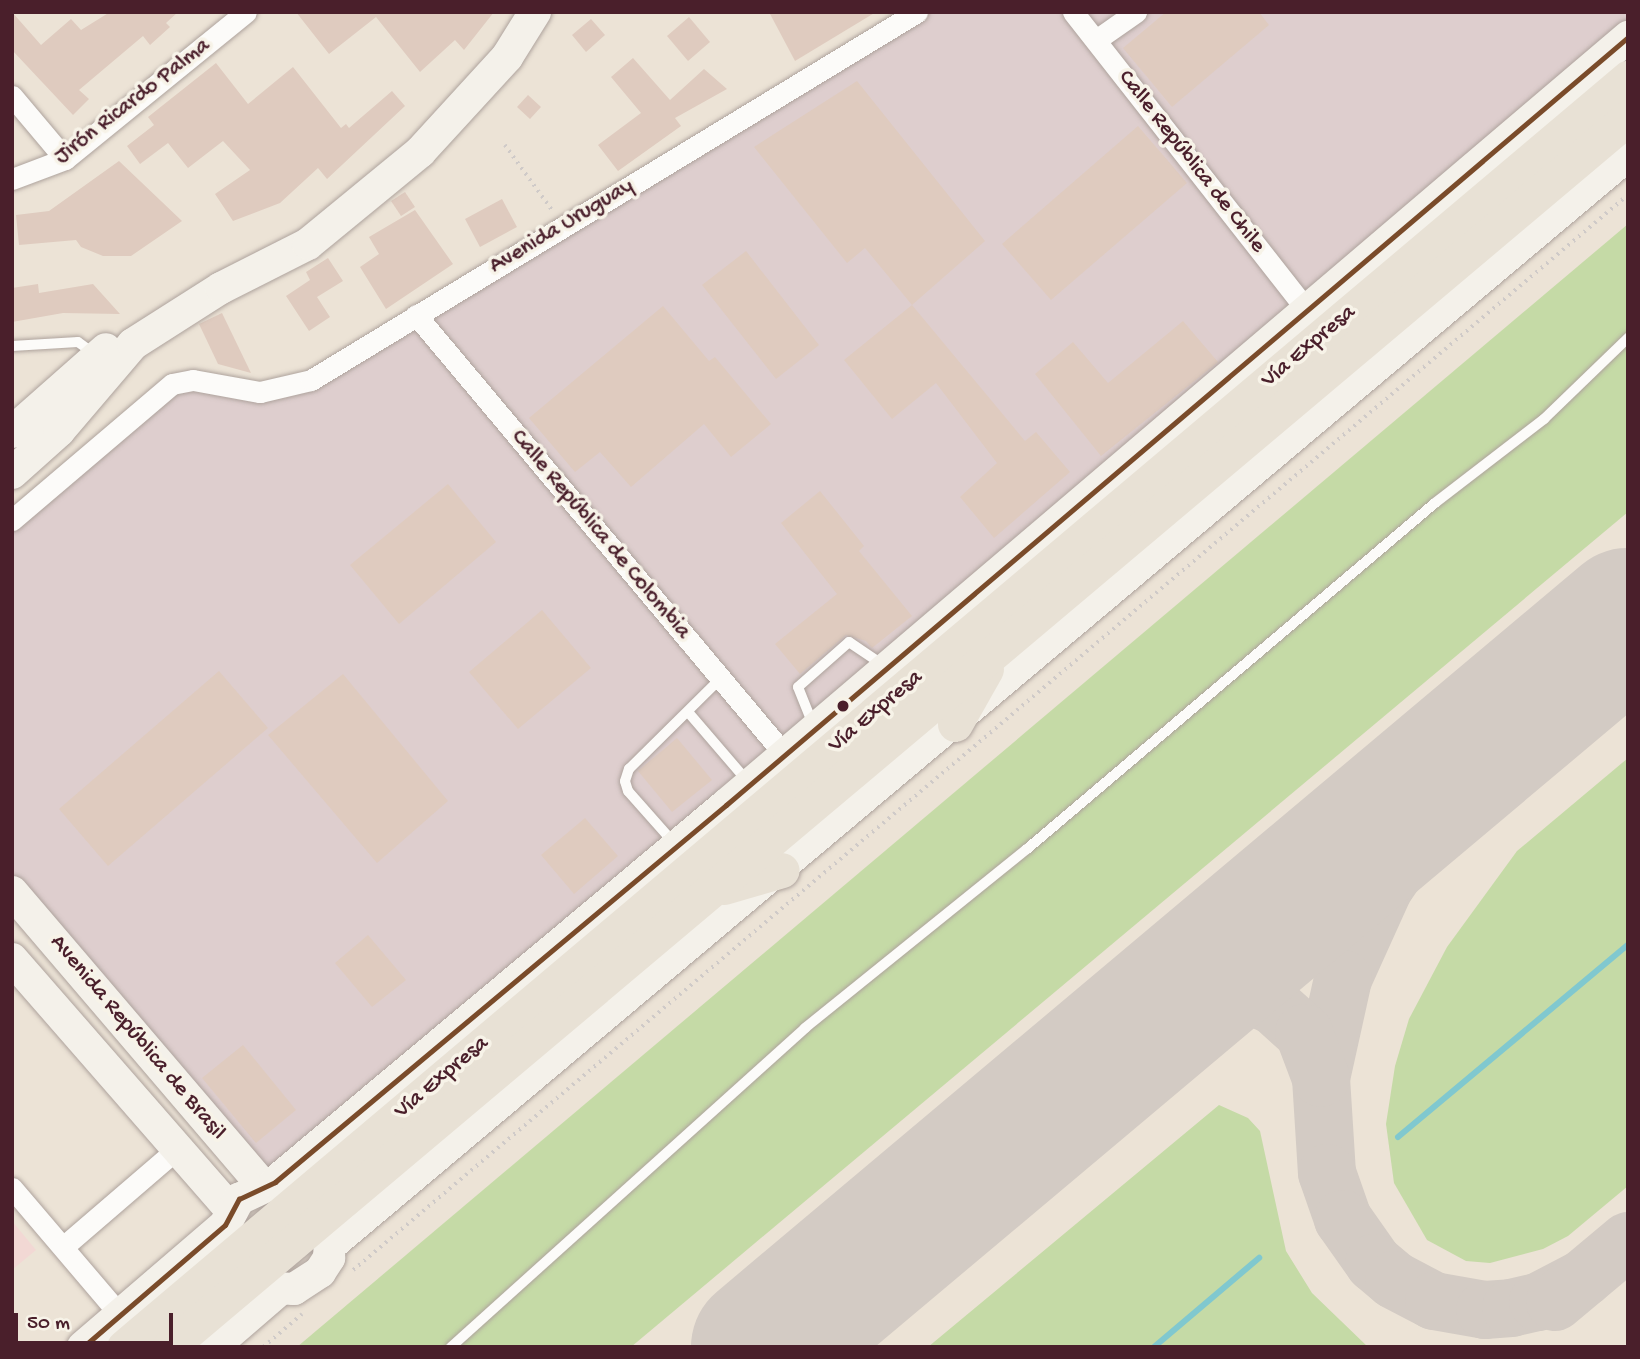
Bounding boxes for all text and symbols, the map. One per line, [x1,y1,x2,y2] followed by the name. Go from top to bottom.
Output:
[50,33,216,171] street label: Jirón Ricardo Palma
[1111,65,1271,259] street label: Calle República de Chile
[485,173,639,281] street label: Avenida Uruguay
[1256,299,1362,395] street label: Vía Expresa
[504,424,696,646] street label: Calle República de Colombia
[823,664,929,760] street label: Vía Expresa
[836,699,850,713] unlabelled marker
[43,930,231,1146] street label: Avenida República de Brasil
[389,1030,495,1126] street label: Vía Expresa
[18,1300,177,1344] scale bar
[27,1312,70,1337] text: 50 m

